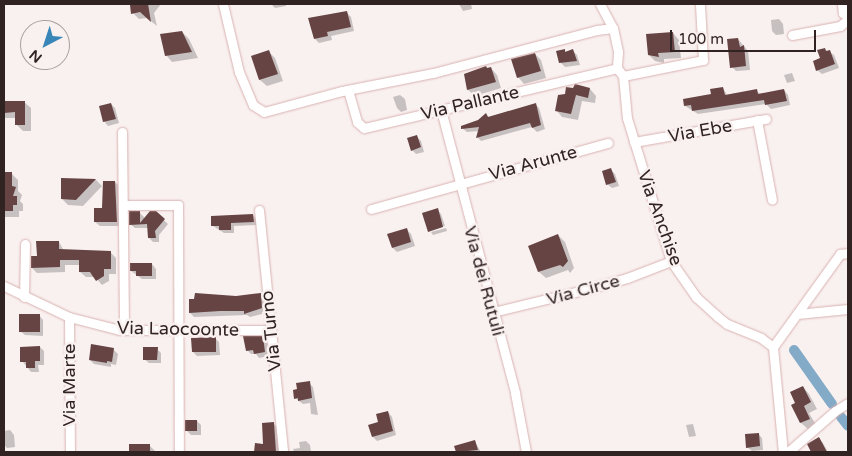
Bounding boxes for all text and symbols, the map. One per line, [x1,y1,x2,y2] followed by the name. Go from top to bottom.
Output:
[20,20,70,70] north arrow
[672,20,818,52] scale bar
[678,30,724,48] text: 100 m
[26,46,45,66] text: N
[419,81,521,125] street label: Via Pallante
[666,115,734,147] street label: Via Ebe
[487,141,579,185] street label: Via Arunte
[633,167,687,269] street label: Via Anchise
[459,224,509,338] street label: Via dei Rutuli
[544,270,622,310] street label: Via Circe
[256,289,286,373] street label: Via Turno
[117,317,239,341] street label: Via Laocoonte
[58,344,80,426] street label: Via Marte

